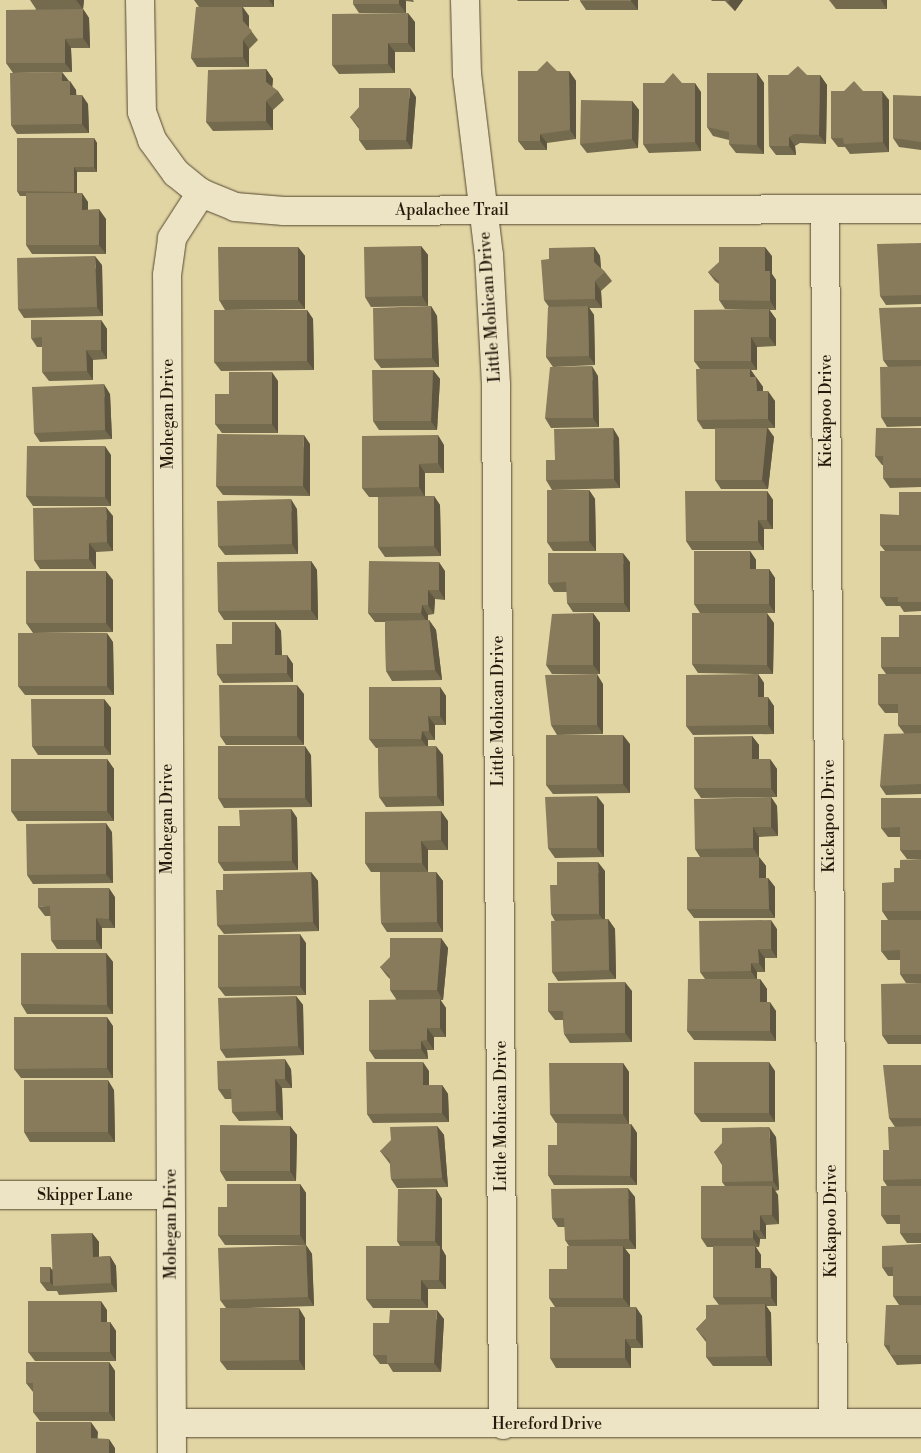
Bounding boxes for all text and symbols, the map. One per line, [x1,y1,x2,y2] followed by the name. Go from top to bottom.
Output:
[395,200,509,220] street label: Apalachee Trail
[475,231,505,383] street label: Little Mohican Drive
[816,354,836,468] street label: Kickapoo Drive
[158,359,178,469] street label: Mohegan Drive
[488,635,508,787] street label: Little Mohican Drive
[819,759,839,873] street label: Kickapoo Drive
[157,764,177,874] street label: Mohegan Drive
[491,1040,511,1192] street label: Little Mohican Drive
[821,1164,841,1278] street label: Kickapoo Drive
[161,1169,181,1279] street label: Mohegan Drive
[37,1185,133,1205] street label: Skipper Lane
[492,1414,602,1434] street label: Hereford Drive

